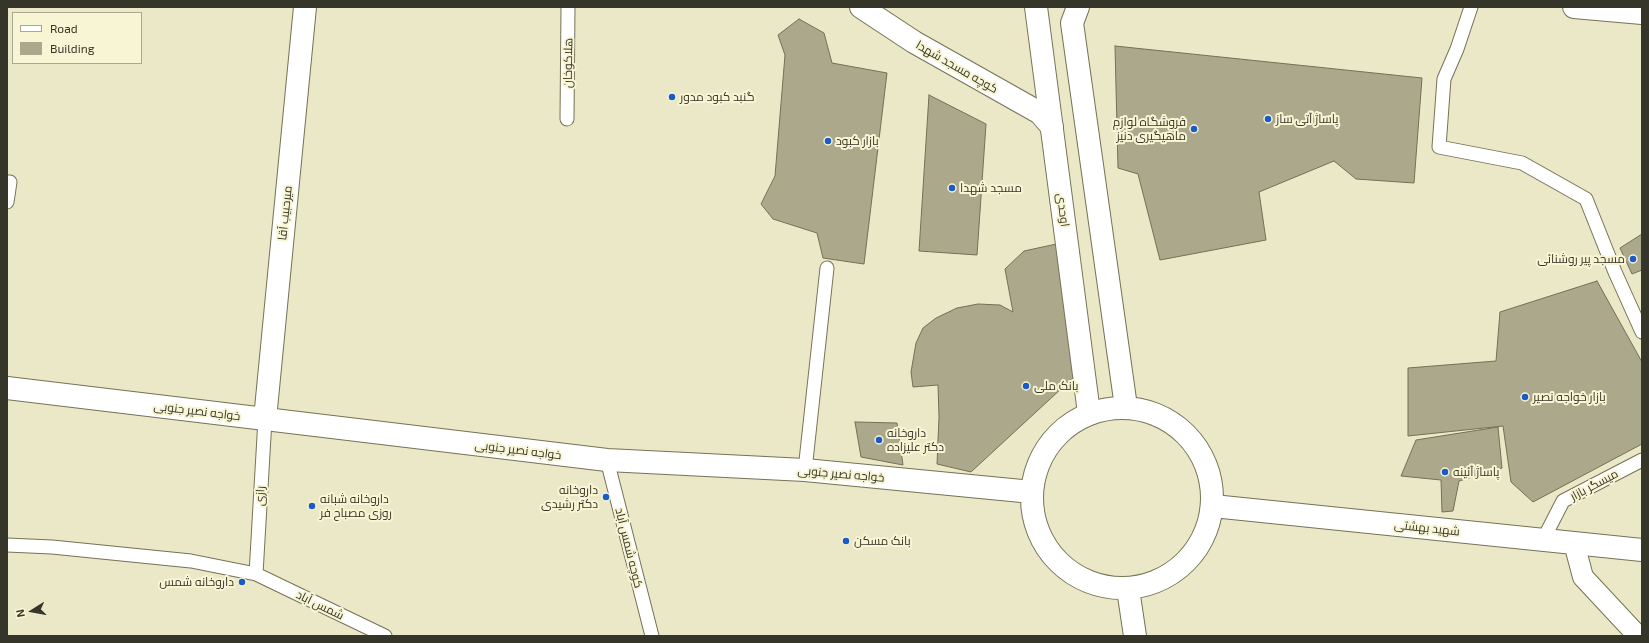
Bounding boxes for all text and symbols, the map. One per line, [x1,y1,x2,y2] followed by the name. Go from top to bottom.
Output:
[12,12,142,64] legend
[50,21,78,35] text: Road
[560,38,576,88] street label: هلاکوخان
[913,38,1001,96] street label: کوچه مسجد شهدا
[50,41,94,55] text: Building
[680,90,755,104] place label: گنبد کبود مدور
[667,92,677,102] marker: گنبد کبود مدور
[1276,112,1338,126] place label: پاساژ آتی ساز
[1263,114,1273,124] marker: پاساژ آتی ساز
[1113,115,1186,143] place label: فروشگاه لوازم ماهیگیری دنیز
[1189,124,1199,134] marker: فروشگاه لوازم ماهیگیری دنیز
[836,134,879,148] place label: بازار کبود
[823,136,833,146] marker: بازار کبود
[960,181,1022,195] place label: مسجد شهدا
[947,183,957,193] marker: مسجد شهدا
[275,185,295,241] street label: میرحبیب آقا
[1054,192,1072,228] street label: اوحدی
[1537,252,1625,266] place label: مسجد پیر روشنائی
[1628,254,1638,264] marker: مسجد پیر روشنائی
[1034,379,1078,393] place label: بانک ملی
[1021,381,1031,391] marker: بانک ملی
[1533,390,1606,404] place label: بازار خواجه نصیر
[1520,392,1530,402] marker: بازار خواجه نصیر
[153,399,241,423] street label: خواجه نصیر جنوبی
[887,426,944,454] place label: داروخانه دکتر علیزاده
[874,435,884,445] marker: داروخانه دکتر علیزاده
[474,438,562,462] street label: خواجه نصیر جنوبی
[797,463,885,485] street label: خواجه نصیر جنوبی
[1453,465,1499,479] place label: پاساژ آئینه
[1567,466,1621,504] street label: میسگر بازار
[1440,467,1450,477] marker: پاساژ آئینه
[541,483,598,511] place label: داروخانه دکتر رشیدی
[252,485,268,507] street label: رازی
[320,492,392,520] place label: داروخانه شبانه روزی مصباح فر
[601,492,611,502] marker: داروخانه دکتر رشیدی
[307,501,317,511] marker: داروخانه شبانه روزی مصباح فر
[612,506,646,590] street label: کوچه شمس آباد
[1393,517,1461,539] street label: شهید بهشتی
[854,534,911,548] place label: بانک مسکن
[841,536,851,546] marker: بانک مسکن
[159,575,234,589] place label: داروخانه شمس
[237,577,247,587] marker: داروخانه شمس
[294,587,346,623] street label: شمس آباد
[12,591,52,631] north arrow
[13,608,27,619] text: N

